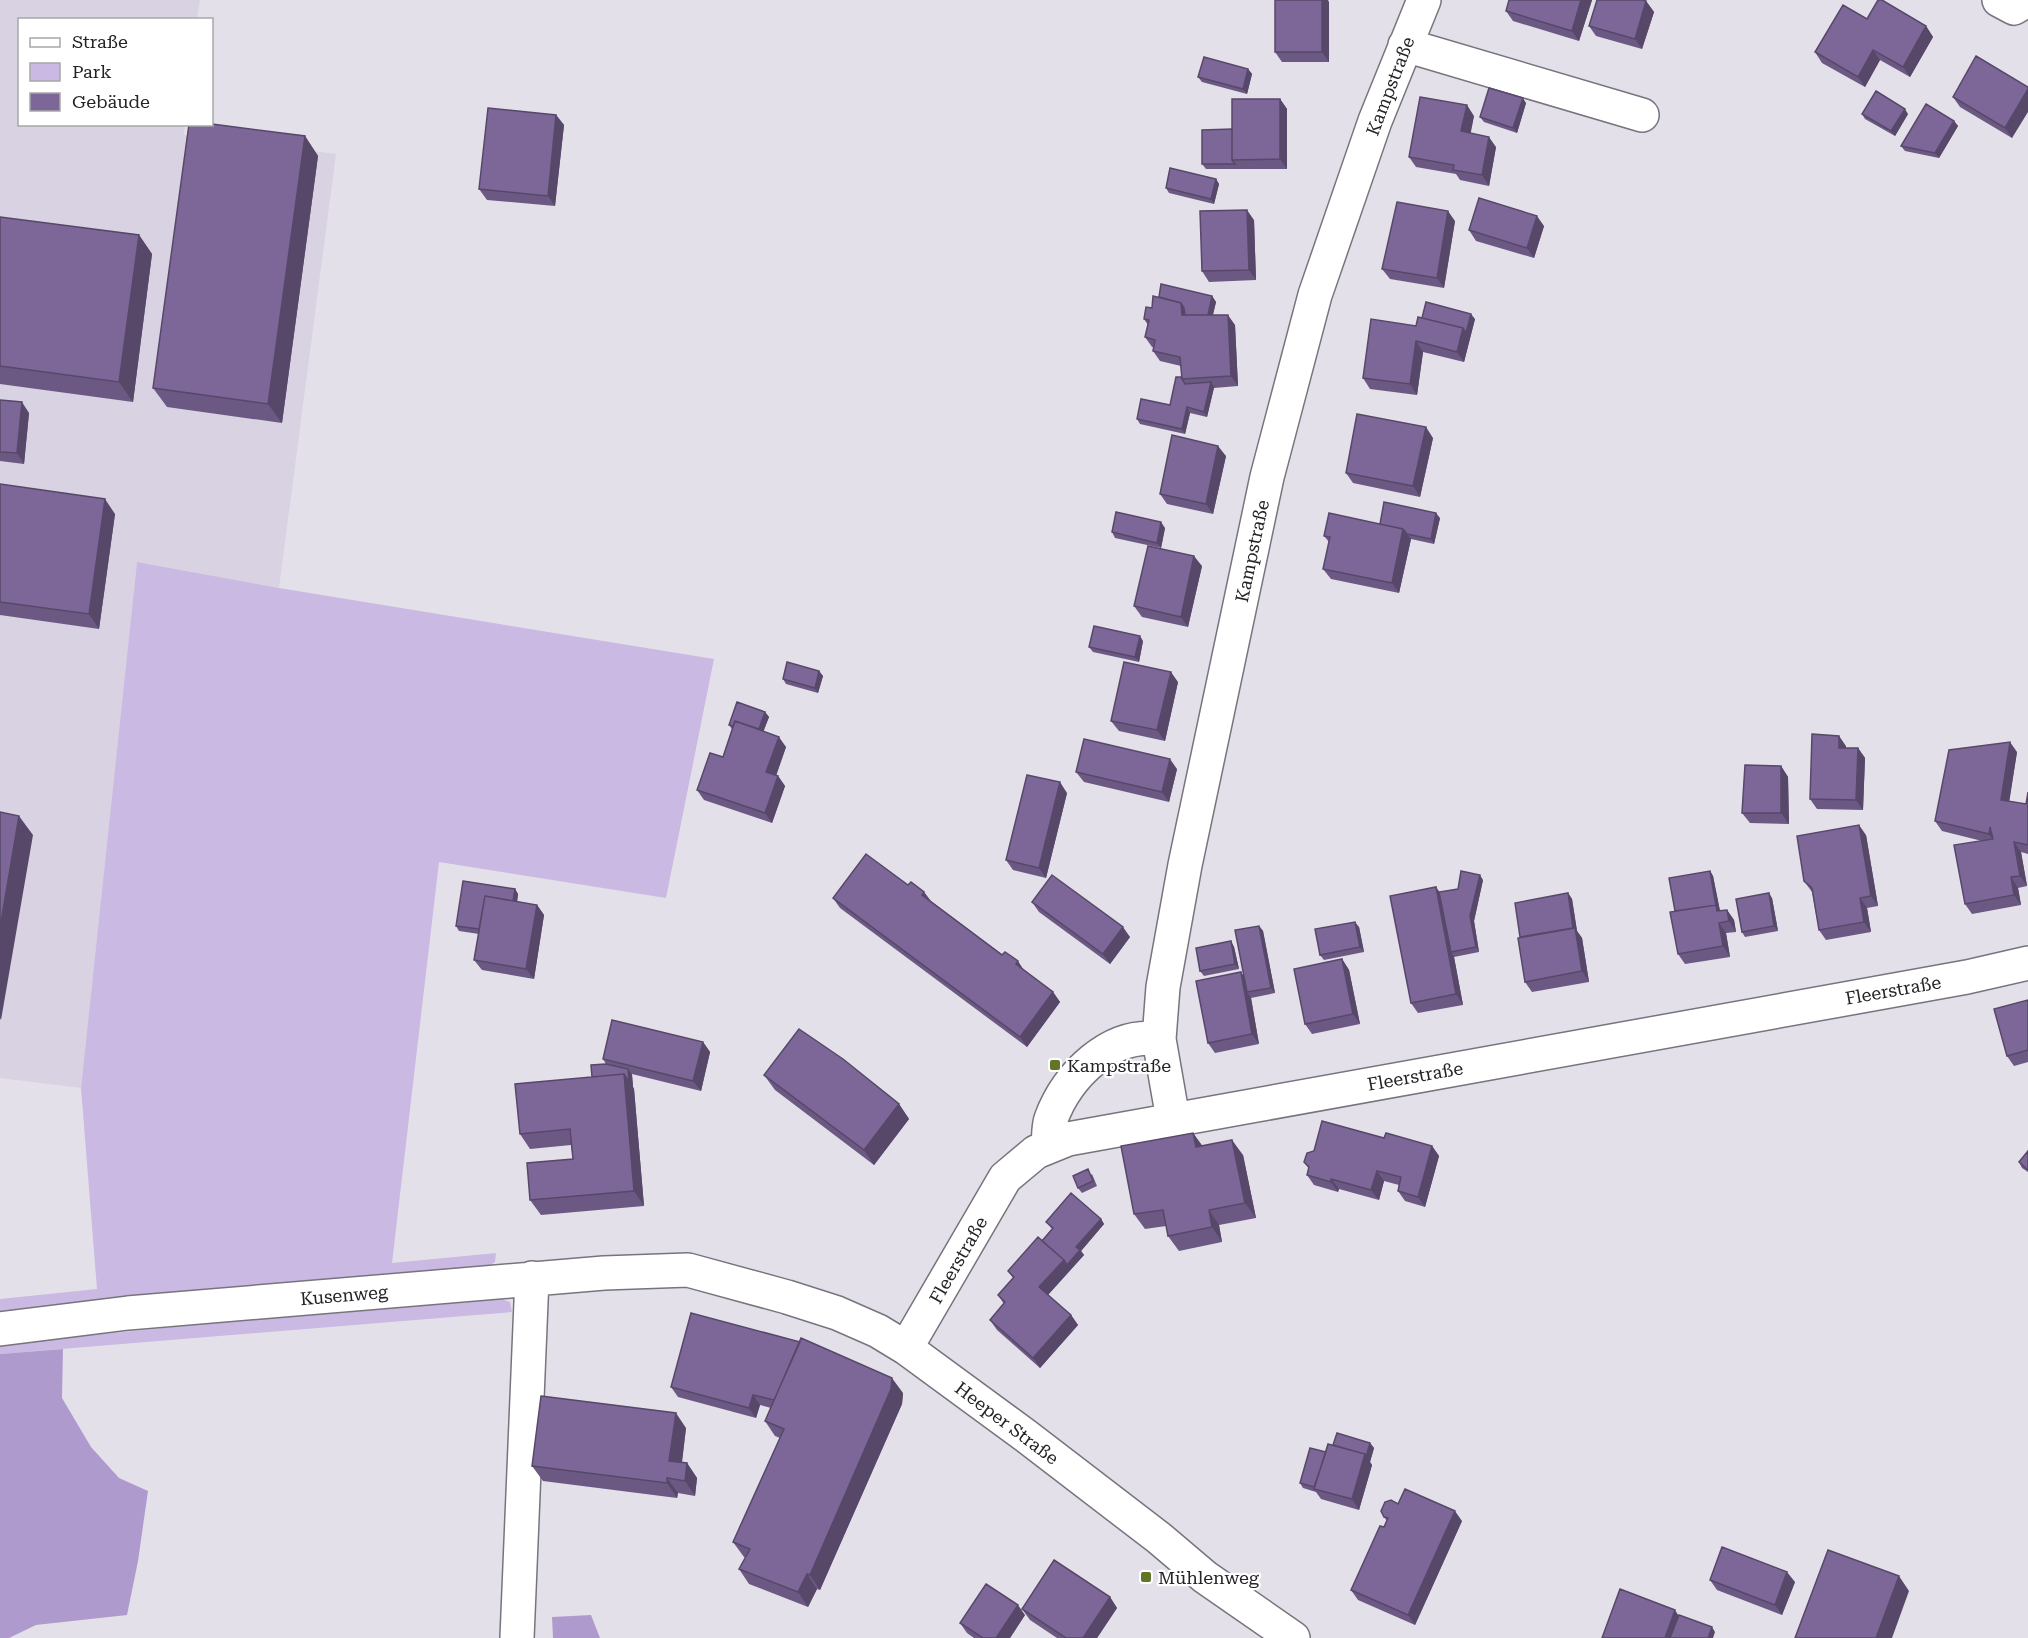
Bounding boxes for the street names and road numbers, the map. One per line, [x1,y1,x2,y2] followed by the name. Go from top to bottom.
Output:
[1362,34,1419,138] street label: Kampstraße
[1231,498,1273,604] street label: Kampstraße
[1843,971,1943,1009] street label: Fleerstraße
[1365,1057,1465,1095] street label: Fleerstraße
[925,1213,991,1307] street label: Fleerstraße
[299,1281,390,1309] street label: Kusenweg
[951,1377,1063,1469] street label: Heeper Straße

